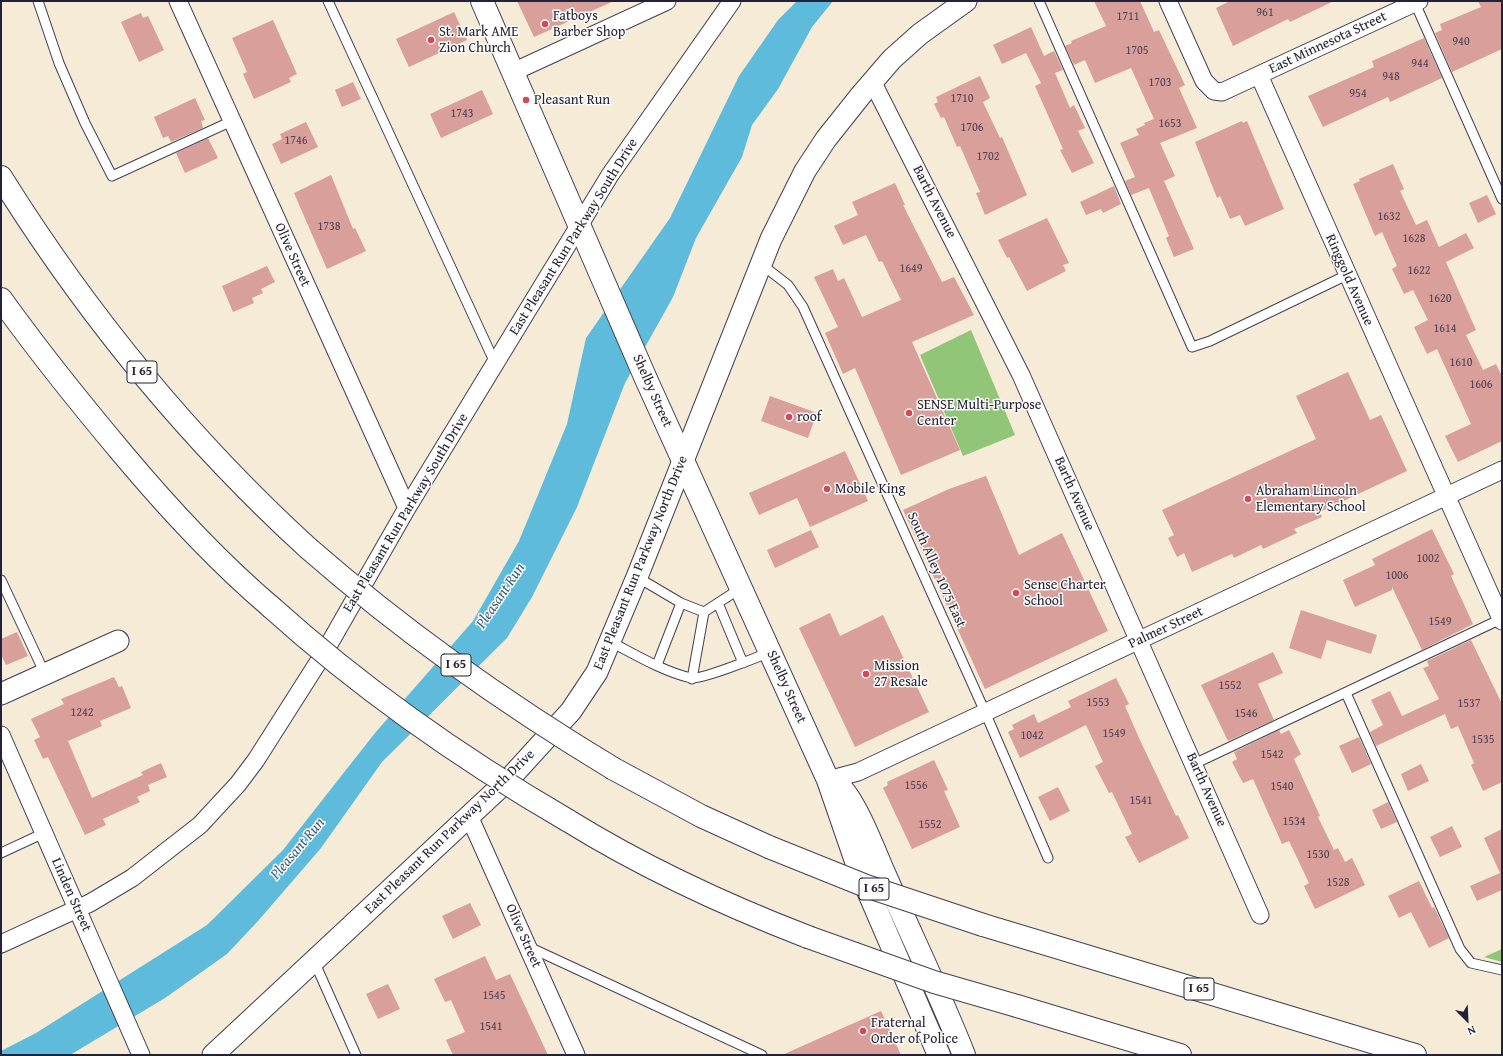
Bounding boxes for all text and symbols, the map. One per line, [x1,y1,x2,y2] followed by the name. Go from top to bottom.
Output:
[1256,6,1274,20] house number: 961
[553,8,625,40] place label: Fatboys Barber Shop
[1267,8,1389,78] street label: East Minnesota Street
[1116,10,1140,24] house number: 1711
[540,19,550,29] marker: Fatboys Barber Shop
[439,24,518,56] place label: St. Mark AME Zion Church
[426,35,436,45] marker: St. Mark AME Zion Church
[1452,35,1470,49] house number: 940
[1125,44,1149,58] house number: 1705
[1411,57,1429,71] house number: 944
[1382,70,1400,84] house number: 948
[1148,76,1172,90] house number: 1703
[1349,87,1367,101] house number: 954
[534,92,610,108] place label: Pleasant Run
[950,92,974,106] house number: 1710
[521,95,531,105] marker: Pleasant Run
[450,107,474,121] house number: 1743
[1158,117,1182,131] house number: 1653
[960,121,984,135] house number: 1706
[284,134,308,148] house number: 1746
[506,136,642,338] street label: East Pleasant Run Parkway South Drive
[976,150,1000,164] house number: 1702
[909,163,959,241] street label: Barth Avenue
[1377,210,1401,224] house number: 1632
[270,220,314,290] street label: Olive Street
[317,220,341,234] house number: 1738
[1321,232,1377,328] street label: Ringgold Avenue
[1402,232,1426,246] house number: 1628
[899,262,923,276] house number: 1649
[1407,264,1431,278] house number: 1622
[1428,292,1452,306] house number: 1620
[1433,322,1457,336] house number: 1614
[628,352,676,430] street label: Shelby Street
[1449,356,1473,370] house number: 1610
[127,361,157,383] road number: I 65
[1469,378,1493,392] house number: 1606
[917,397,1041,430] place label: SENSE Multi-Purpose Center
[904,408,914,418] marker: SENSE Multi-Purpose Center
[797,409,821,425] place label: roof
[340,411,472,615] street label: East Pleasant Run Parkway South Drive
[784,412,794,422] marker: roof
[590,454,692,672] street label: East Pleasant Run Parkway North Drive
[1050,454,1098,534] street label: Barth Avenue
[835,481,905,497] place label: Mobile King
[1256,483,1366,516] place label: Abraham Lincoln Elementary School
[822,484,832,494] marker: Mobile King
[1243,494,1253,504] marker: Abraham Lincoln Elementary School
[903,510,969,630] street label: South Alley 1075 East
[1416,552,1440,566] house number: 1002
[473,560,529,632] water label: Pleasant Run
[1385,569,1409,583] house number: 1006
[1024,577,1106,610] place label: Sense Charter School
[1011,588,1021,598] marker: Sense Charter School
[1126,603,1206,653] street label: Palmer Street
[1428,615,1452,629] house number: 1549
[762,648,810,726] street label: Shelby Street
[441,654,471,676] road number: I 65
[874,658,928,690] place label: Mission 27 Resale
[861,669,871,679] marker: Mission 27 Resale
[1218,679,1242,693] house number: 1552
[1086,696,1110,710] house number: 1553
[1457,697,1481,711] house number: 1537
[70,706,94,720] house number: 1242
[1234,707,1258,721] house number: 1546
[1102,727,1126,741] house number: 1549
[1020,729,1044,743] house number: 1042
[1471,733,1495,747] house number: 1535
[362,746,538,918] street label: East Pleasant Run Parkway North Drive
[1260,748,1284,762] house number: 1542
[1182,750,1230,830] street label: Barth Avenue
[904,779,928,793] house number: 1556
[1270,780,1294,794] house number: 1540
[1129,794,1153,808] house number: 1541
[267,815,329,883] water label: Pleasant Run
[1282,815,1306,829] house number: 1534
[918,818,942,832] house number: 1552
[1306,848,1330,862] house number: 1530
[47,855,95,935] street label: Linden Street
[1326,876,1350,890] house number: 1528
[859,878,889,900] road number: I 65
[501,901,545,971] street label: Olive Street
[1184,978,1214,1000] road number: I 65
[482,989,506,1003] house number: 1545
[1447,1000,1487,1040] north arrow
[871,1015,958,1048] place label: Fraternal Order of Police
[479,1020,503,1034] house number: 1541
[1465,1022,1479,1040] text: N
[858,1026,868,1036] marker: Fraternal Order of Police

